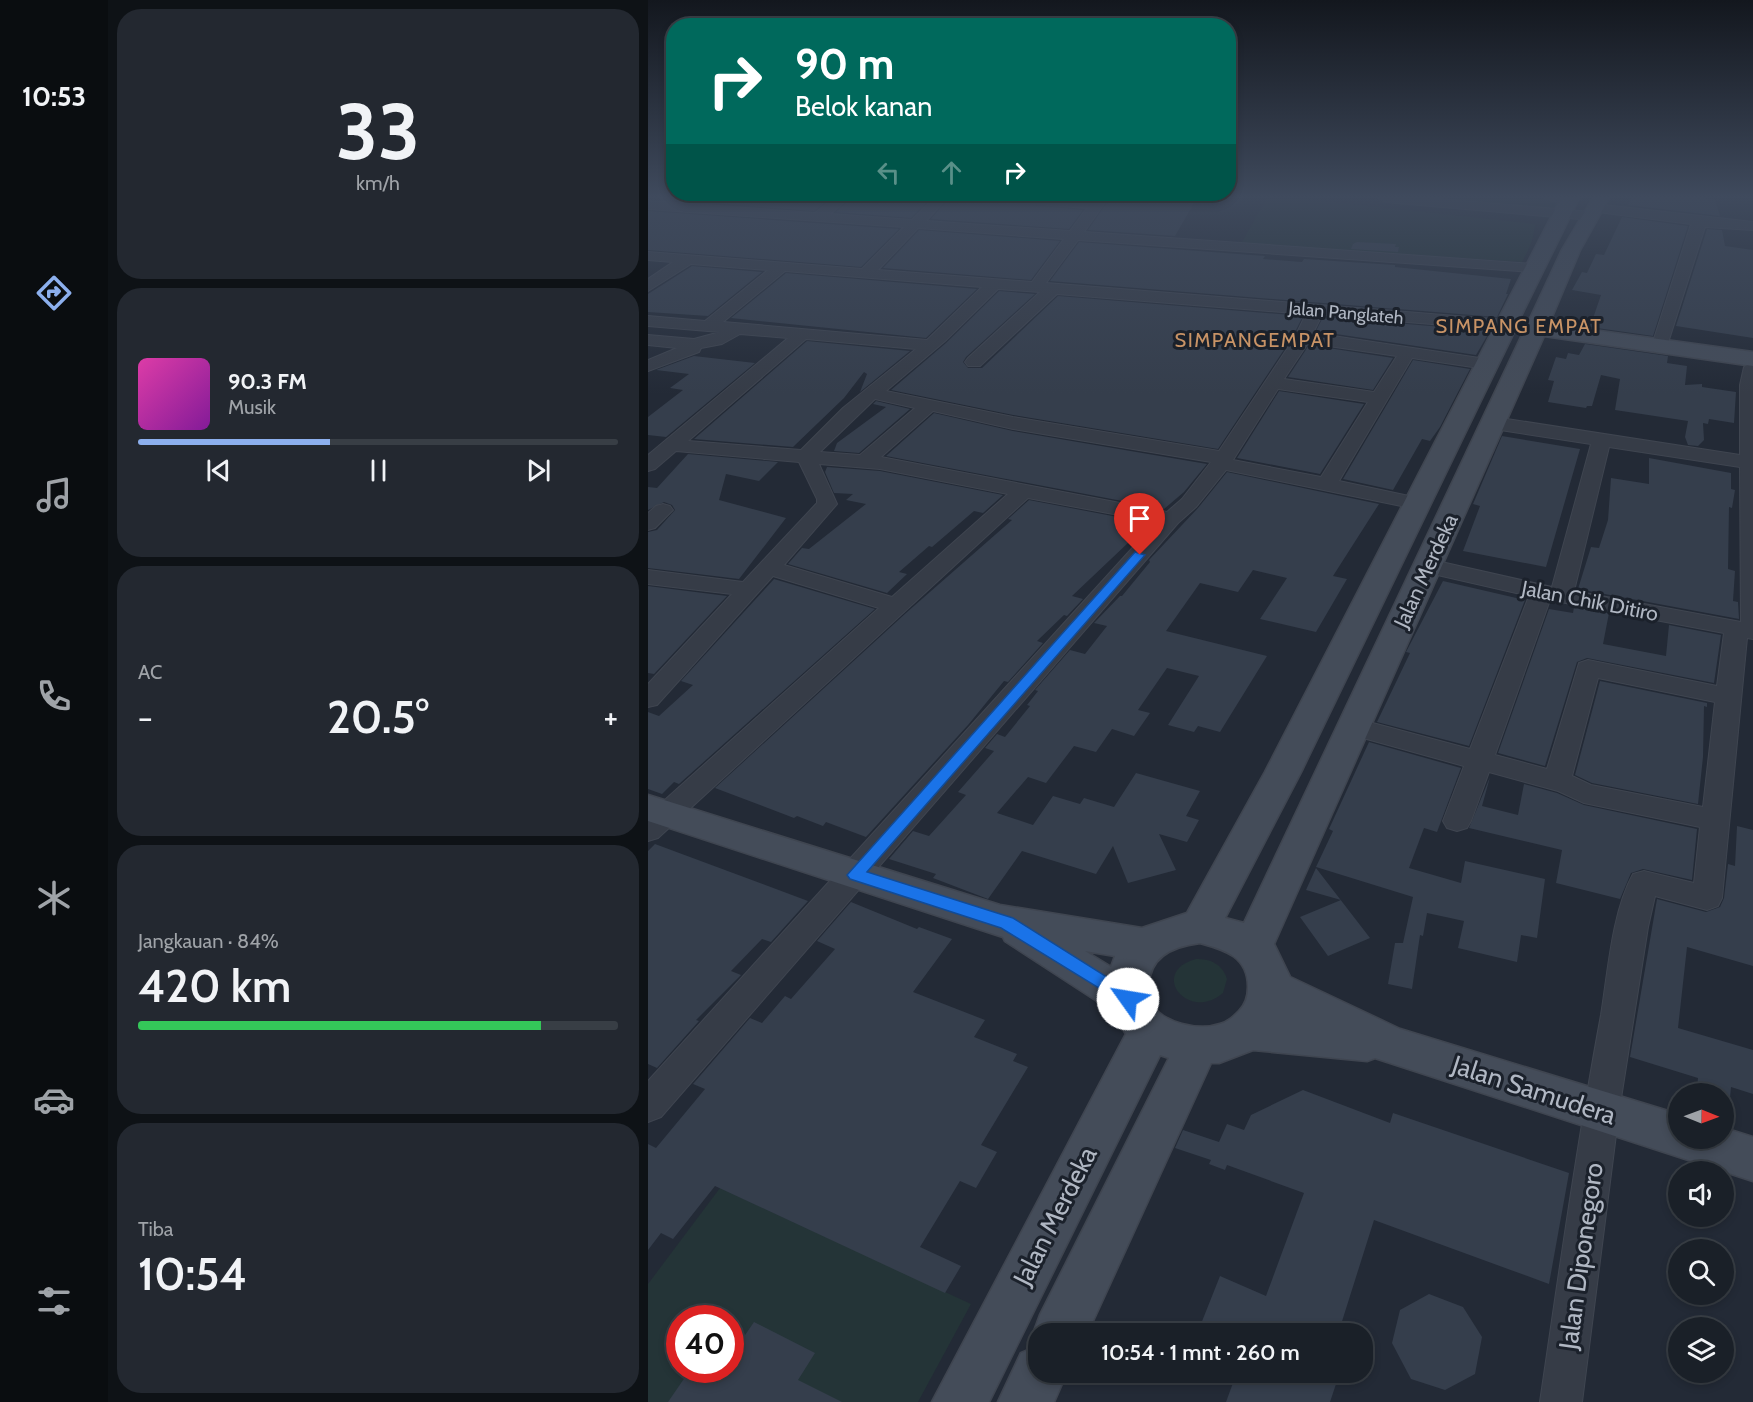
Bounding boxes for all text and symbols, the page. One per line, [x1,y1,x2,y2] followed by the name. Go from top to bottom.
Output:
[795,38,894,90] text: 90 m
[696,42,774,120] icon: right
[22,80,86,113] text: 10:53
[336,84,420,179] text: 33
[795,90,932,123] text: Belok kanan
[872,156,905,189] icon: left
[935,156,968,189] icon: ahead
[998,156,1031,189] icon: right
[356,171,400,195] text: km/h
[33,272,75,314] icon: directions
[1287,297,1404,329] street label: Jalan Panglateh
[1435,314,1603,338] district label: SIMPANG EMPAT
[1174,328,1336,352] district label: SIMPANGEMPAT
[228,368,307,395] text: 90.3 FM
[228,395,276,419] text: Musik
[202,454,235,487] icon: previous
[362,454,395,487] icon: pause
[522,454,555,487] icon: next
[33,474,75,516] icon: music
[1114,493,1165,555] pin
[1123,502,1156,535] icon: arrive
[1388,510,1463,632] street label: Jalan Merdeka
[1519,575,1661,626] street label: Jalan Chik Ditiro
[138,660,162,684] text: AC
[33,675,75,717] icon: phone
[327,690,429,744] text: 20.5°
[138,697,153,737] text: −
[603,697,618,737] text: +
[33,877,75,919] icon: climate
[138,929,279,953] text: Jangkauan · 84%
[138,959,291,1013] text: 420 km
[1096,967,1160,1031] position arrow
[1447,1048,1620,1132] street label: Jalan Samudera
[33,1079,75,1121] icon: car
[1668,1083,1734,1149] north arrow
[1668,1083,1734,1383] map controls
[1006,1141,1104,1292] street label: Jalan Merdeka
[1552,1161,1610,1352] street label: Jalan Diponegoro
[1668,1161,1734,1227] button: sound
[138,1217,173,1241] text: Tiba
[1668,1239,1734,1305] button: search
[138,1247,247,1301] text: 10:54
[33,1280,75,1322] icon: filters
[666,1305,744,1383] speed limit sign: 40
[1668,1317,1734,1383] button: layers
[1101,1339,1300,1366] text: 10:54 · 1 mnt · 260 m

